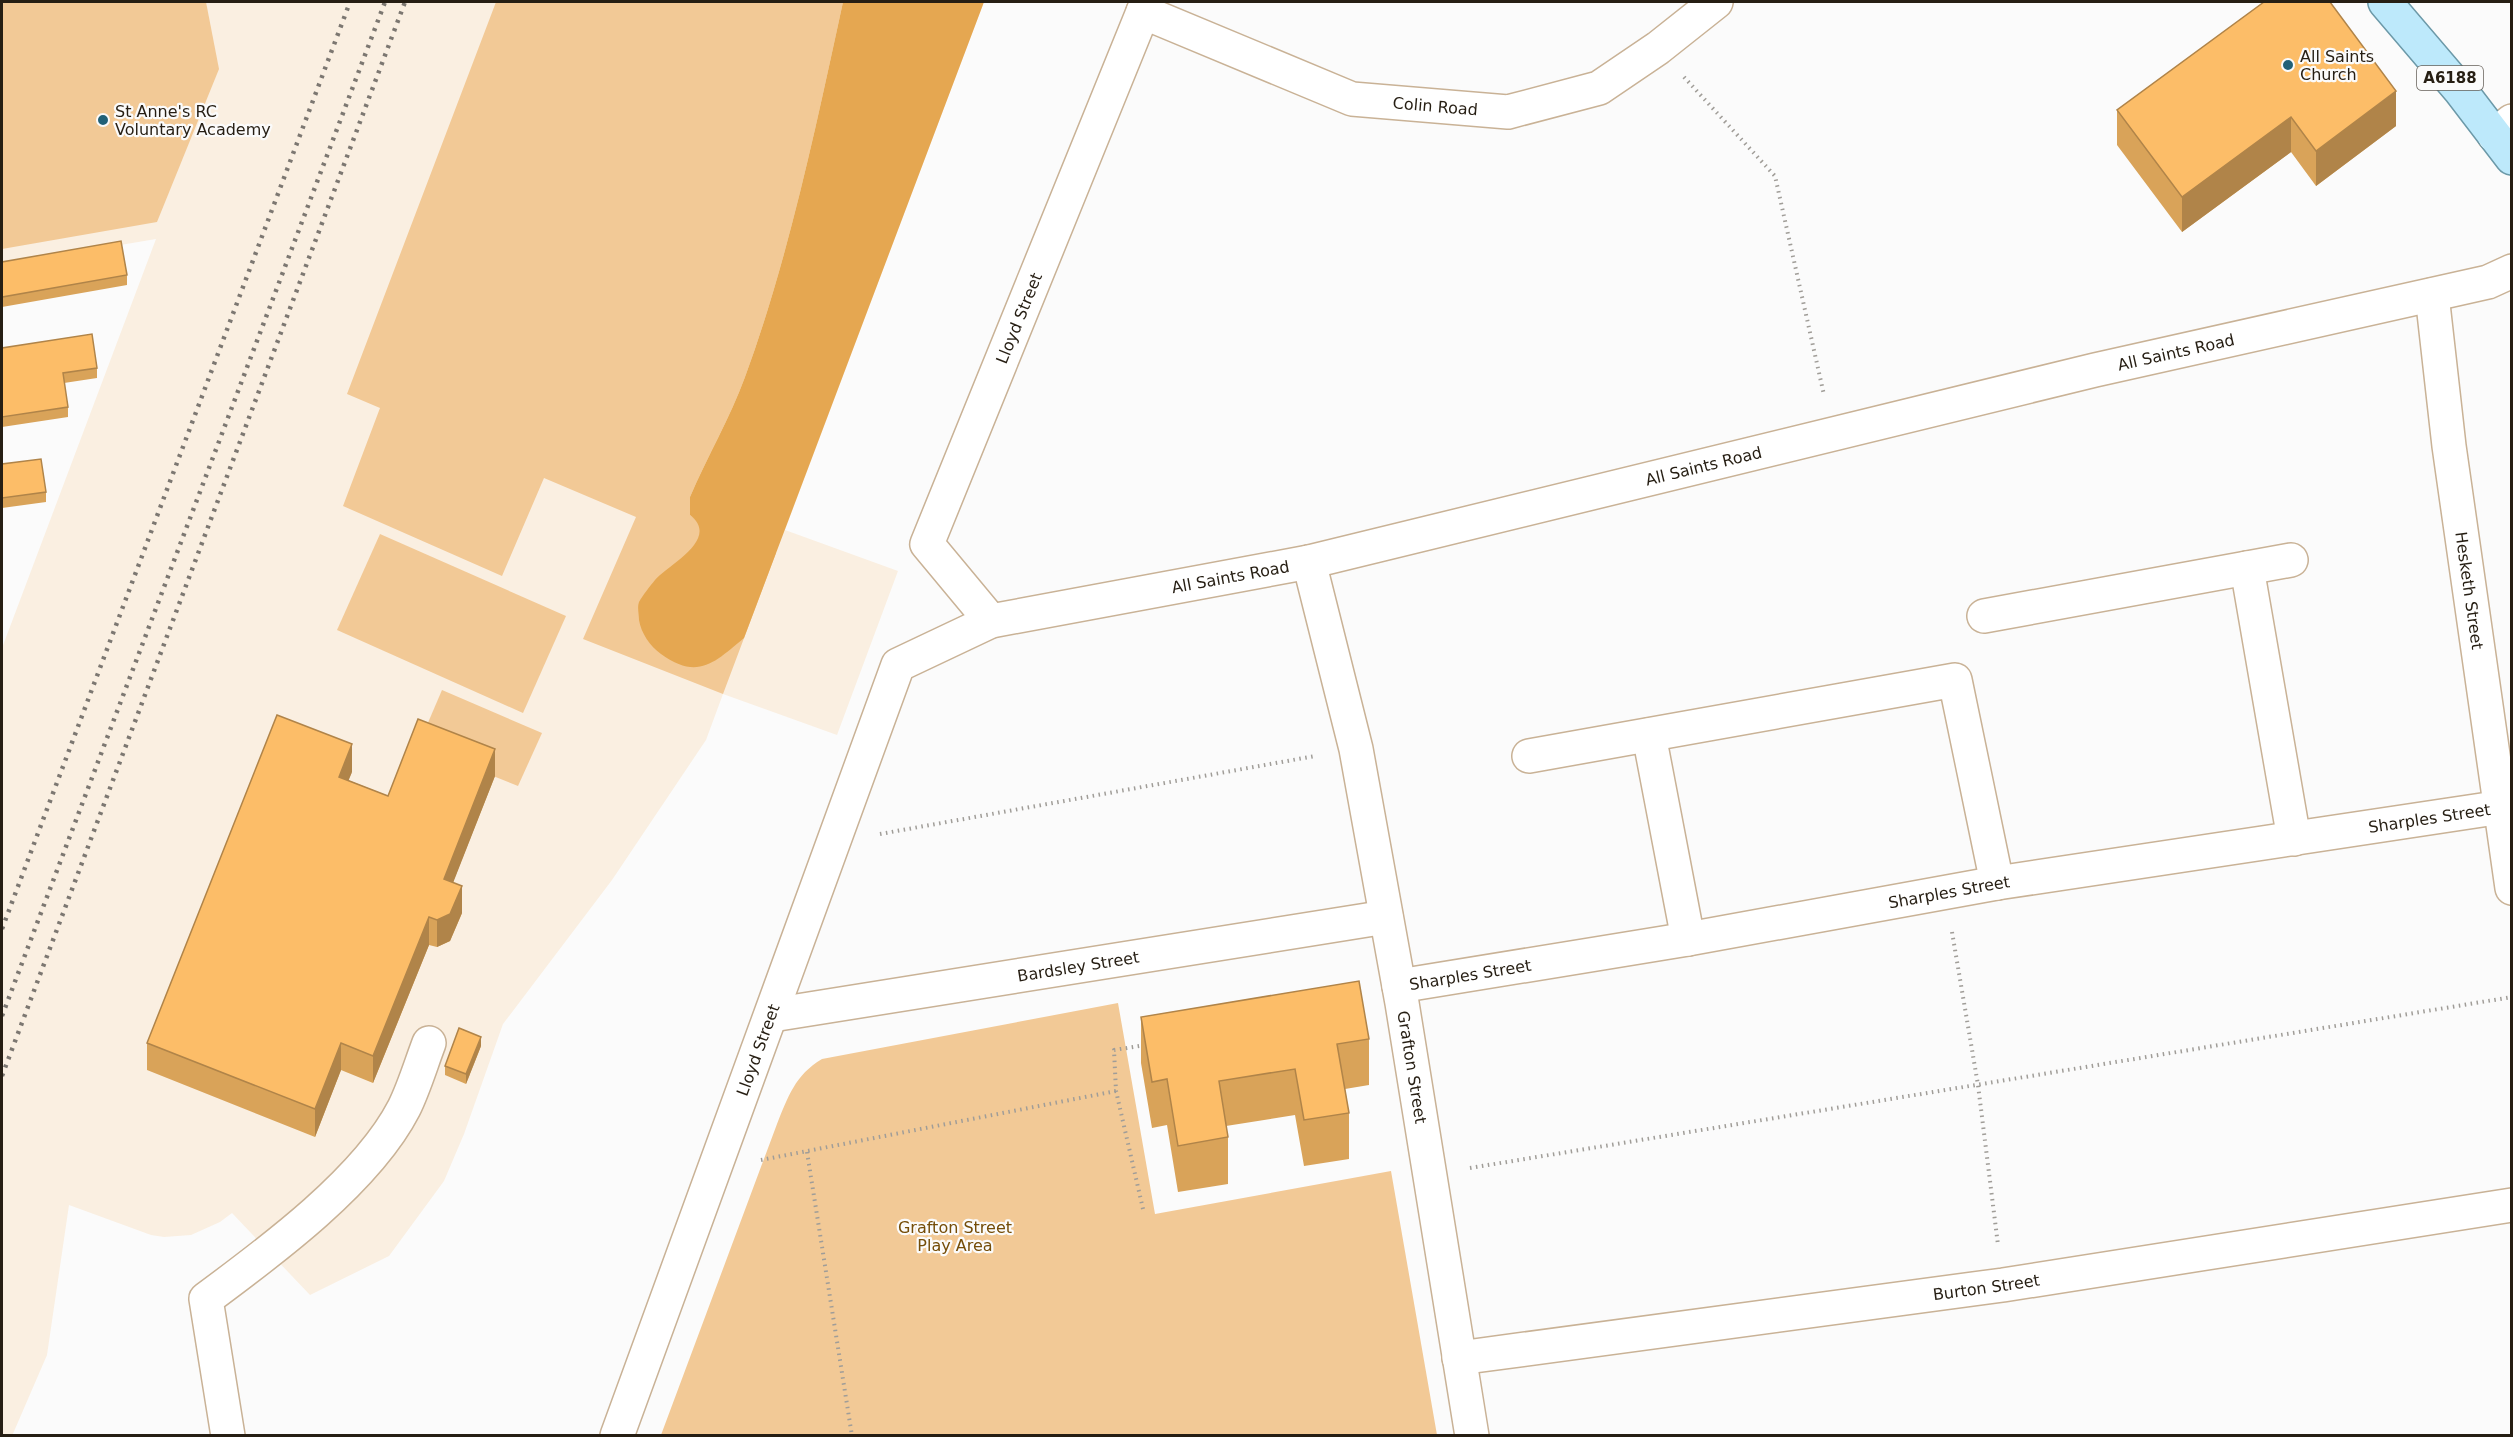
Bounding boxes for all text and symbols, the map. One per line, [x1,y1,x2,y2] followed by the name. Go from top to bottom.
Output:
[2300,47,2374,84] place label: All Saints Church
[2281,58,2295,72] marker: All Saints Church
[2417,66,2483,90] road number: A6188
[1392,93,1479,119] street label: Colin Road
[115,102,271,139] place label: St Anne's RC Voluntary Academy
[96,113,110,127] marker: St Anne's RC Voluntary Academy
[992,270,1046,366] street label: Lloyd Street
[2116,330,2236,374] street label: All Saints Road
[1643,442,1764,489] street label: All Saints Road
[2452,530,2487,651] street label: Hesketh Street
[1170,556,1291,597] street label: All Saints Road
[2367,799,2492,837] street label: Sharples Street
[1887,872,2011,912] street label: Sharples Street
[1016,947,1140,985] street label: Bardsley Street
[1408,955,1532,994] street label: Sharples Street
[732,1001,783,1098] street label: Lloyd Street
[1394,1009,1431,1125] street label: Grafton Street
[898,1218,1012,1255] park label: Grafton Street Play Area
[1932,1270,2041,1304] street label: Burton Street

